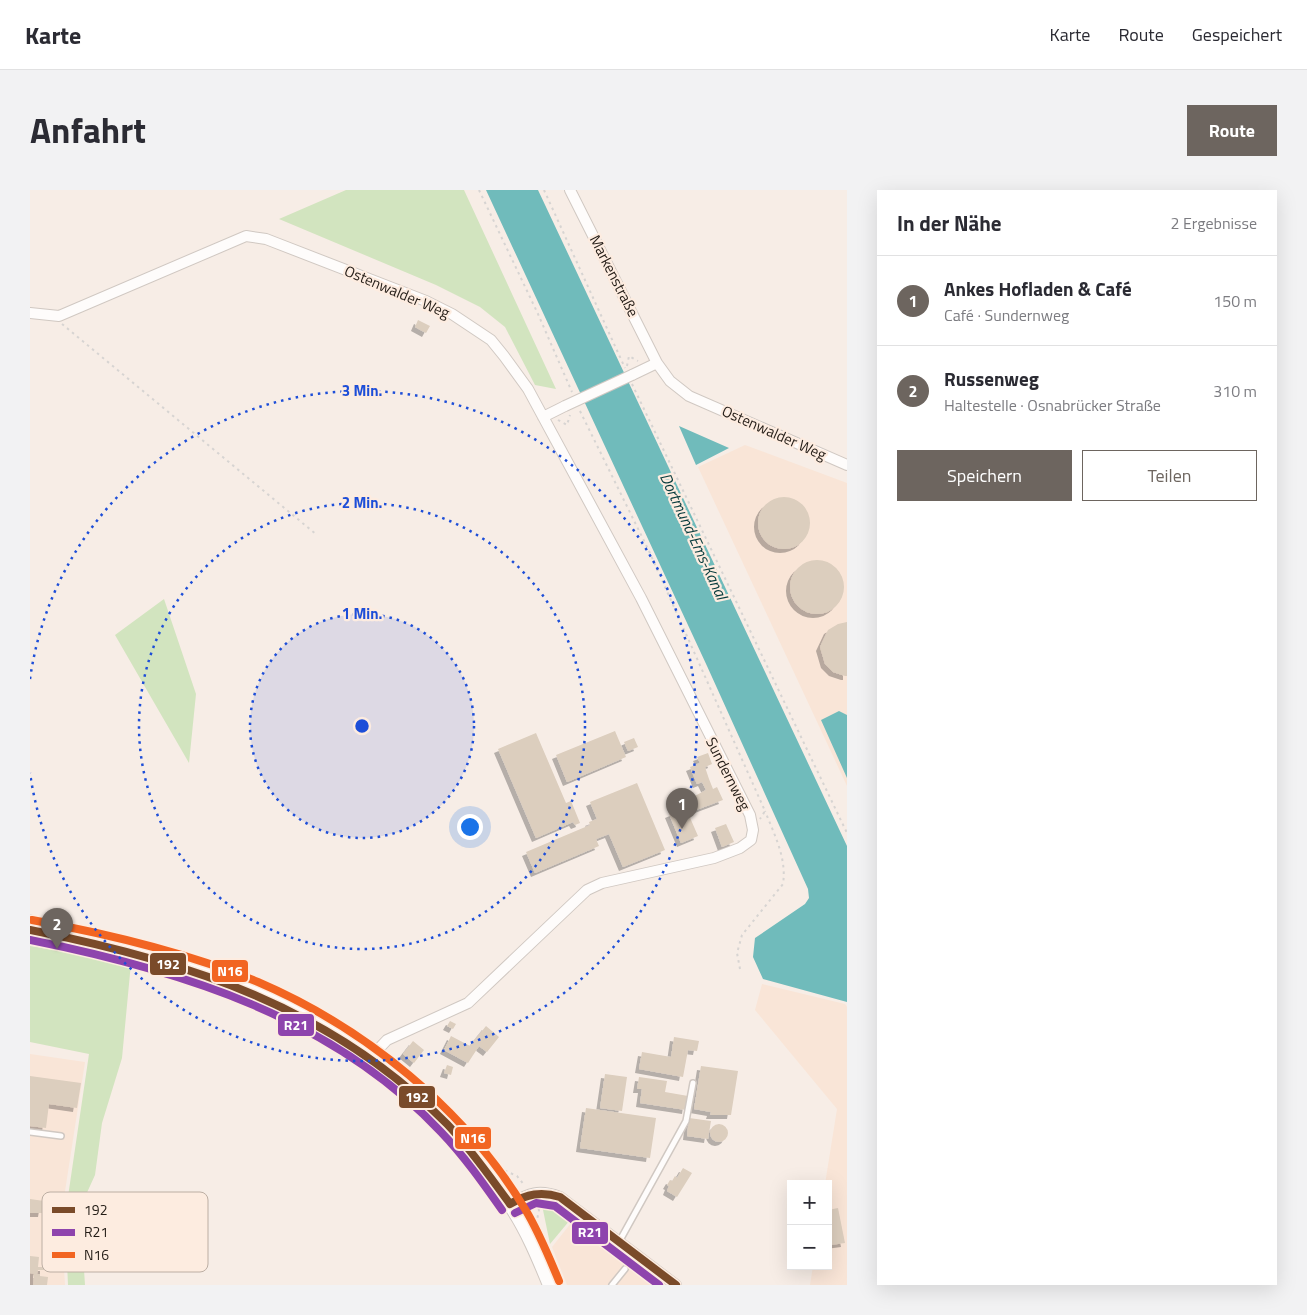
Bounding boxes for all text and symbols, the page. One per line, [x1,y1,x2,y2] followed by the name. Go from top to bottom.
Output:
[25,17,81,53] text: Karte
[1049,21,1090,48] text: Karte
[1118,21,1164,48] text: Route
[1192,21,1282,48] text: Gespeichert
[30,103,146,157] text: Anfahrt
[1187,105,1277,156] button: Route
[897,207,1002,239] text: In der Nähe
[1170,211,1257,235] text: 2 Ergebnisse
[584,231,645,321] street label: Markenstraße
[341,259,454,324] street label: Ostenwalder Weg
[944,274,1132,303] text: Ankes Hofladen & Café
[909,289,917,313] text: 1
[1213,289,1257,313] text: 150 m
[944,303,1069,327] text: Café · Sundernweg
[944,364,1039,393] text: Russenweg
[342,379,382,402] text: 3 Min.
[909,379,917,403] text: 2
[1213,379,1257,403] text: 310 m
[944,393,1161,417] text: Haltestelle · Osnabrücker Straße
[718,399,830,466] street label: Ostenwalder Weg
[897,450,1072,501] button: Speichern
[1082,450,1257,501] button: Teilen
[654,469,735,605] water label: Dortmund-Ems-Kanal
[342,491,382,514] text: 2 Min.
[342,602,382,625] text: 1 Min.
[353,717,371,735] centre of rings
[700,733,757,815] street label: Sundernweg
[666,788,698,829] pin: 1
[457,814,483,840] your location
[41,908,73,949] pin: 2
[149,952,187,976] line badge: 192
[156,953,180,974] text: 192
[211,959,249,983] line badge: N16
[217,960,243,981] text: N16
[277,1013,315,1037] line badge: R21
[284,1014,308,1035] text: R21
[398,1085,436,1109] line badge: 192
[405,1086,429,1107] text: 192
[454,1126,492,1150] line badge: N16
[460,1127,486,1148] text: N16
[787,1180,832,1270] map controls
[787,1180,832,1225] button: +
[42,1192,208,1272] legend
[84,1199,108,1220] text: 192
[84,1221,108,1242] text: R21
[571,1221,609,1245] line badge: R21
[578,1221,602,1242] text: R21
[787,1225,832,1270] button: −
[84,1244,109,1265] text: N16

